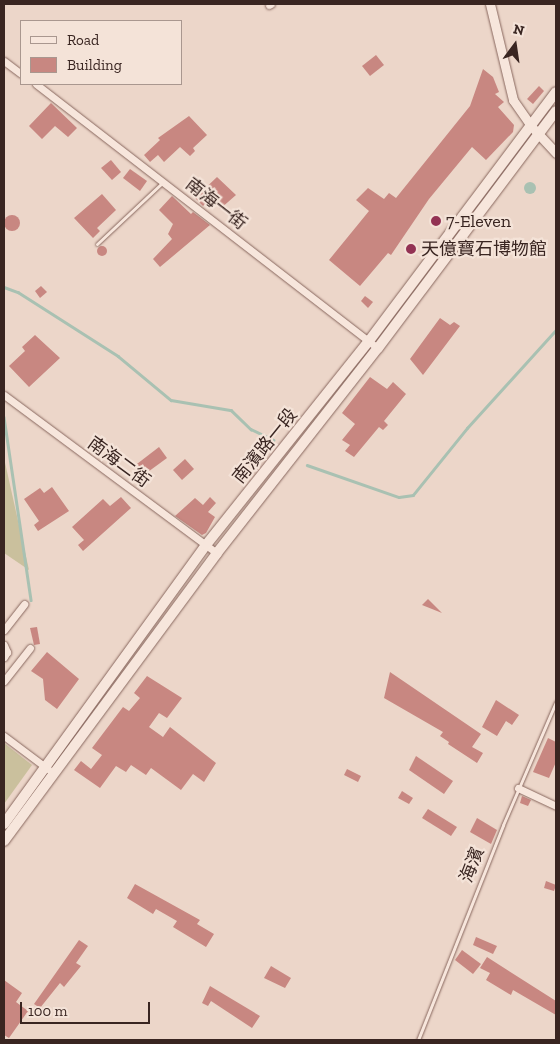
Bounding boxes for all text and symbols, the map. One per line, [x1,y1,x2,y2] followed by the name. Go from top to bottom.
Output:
[20,20,182,85] legend
[490,20,540,70] north arrow
[512,20,526,39] text: N
[67,31,99,49] text: Road
[67,56,122,74] text: Building
[181,173,251,235] street label: 南海一街
[446,210,511,232] place label: 7-Eleven
[430,215,442,227] marker: 7-Eleven
[421,238,547,260] place label: 天億寶石博物館
[405,243,417,255] marker: 天億寶石博物館
[228,404,302,488] street label: 南濱路一段
[84,432,154,492] street label: 南海二街
[455,844,489,886] street label: 海濱
[22,992,152,1024] scale bar
[28,1002,67,1020] text: 100 m

